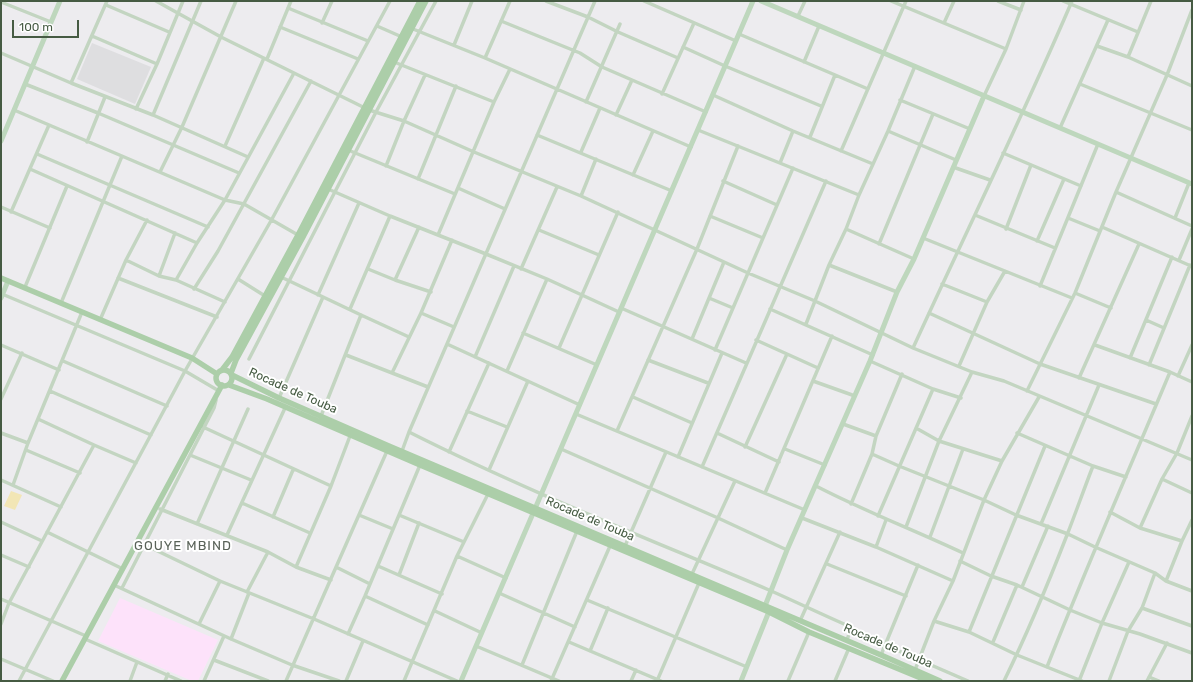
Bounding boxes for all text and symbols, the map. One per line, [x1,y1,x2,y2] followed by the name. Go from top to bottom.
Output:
[14,12,81,38] scale bar
[19,20,53,34] text: 100 m
[247,365,339,417] street label: Rocade de Touba
[543,494,637,544] street label: Rocade de Touba
[134,538,232,554] district label: GOUYE MBIND
[841,621,935,671] street label: Rocade de Touba

